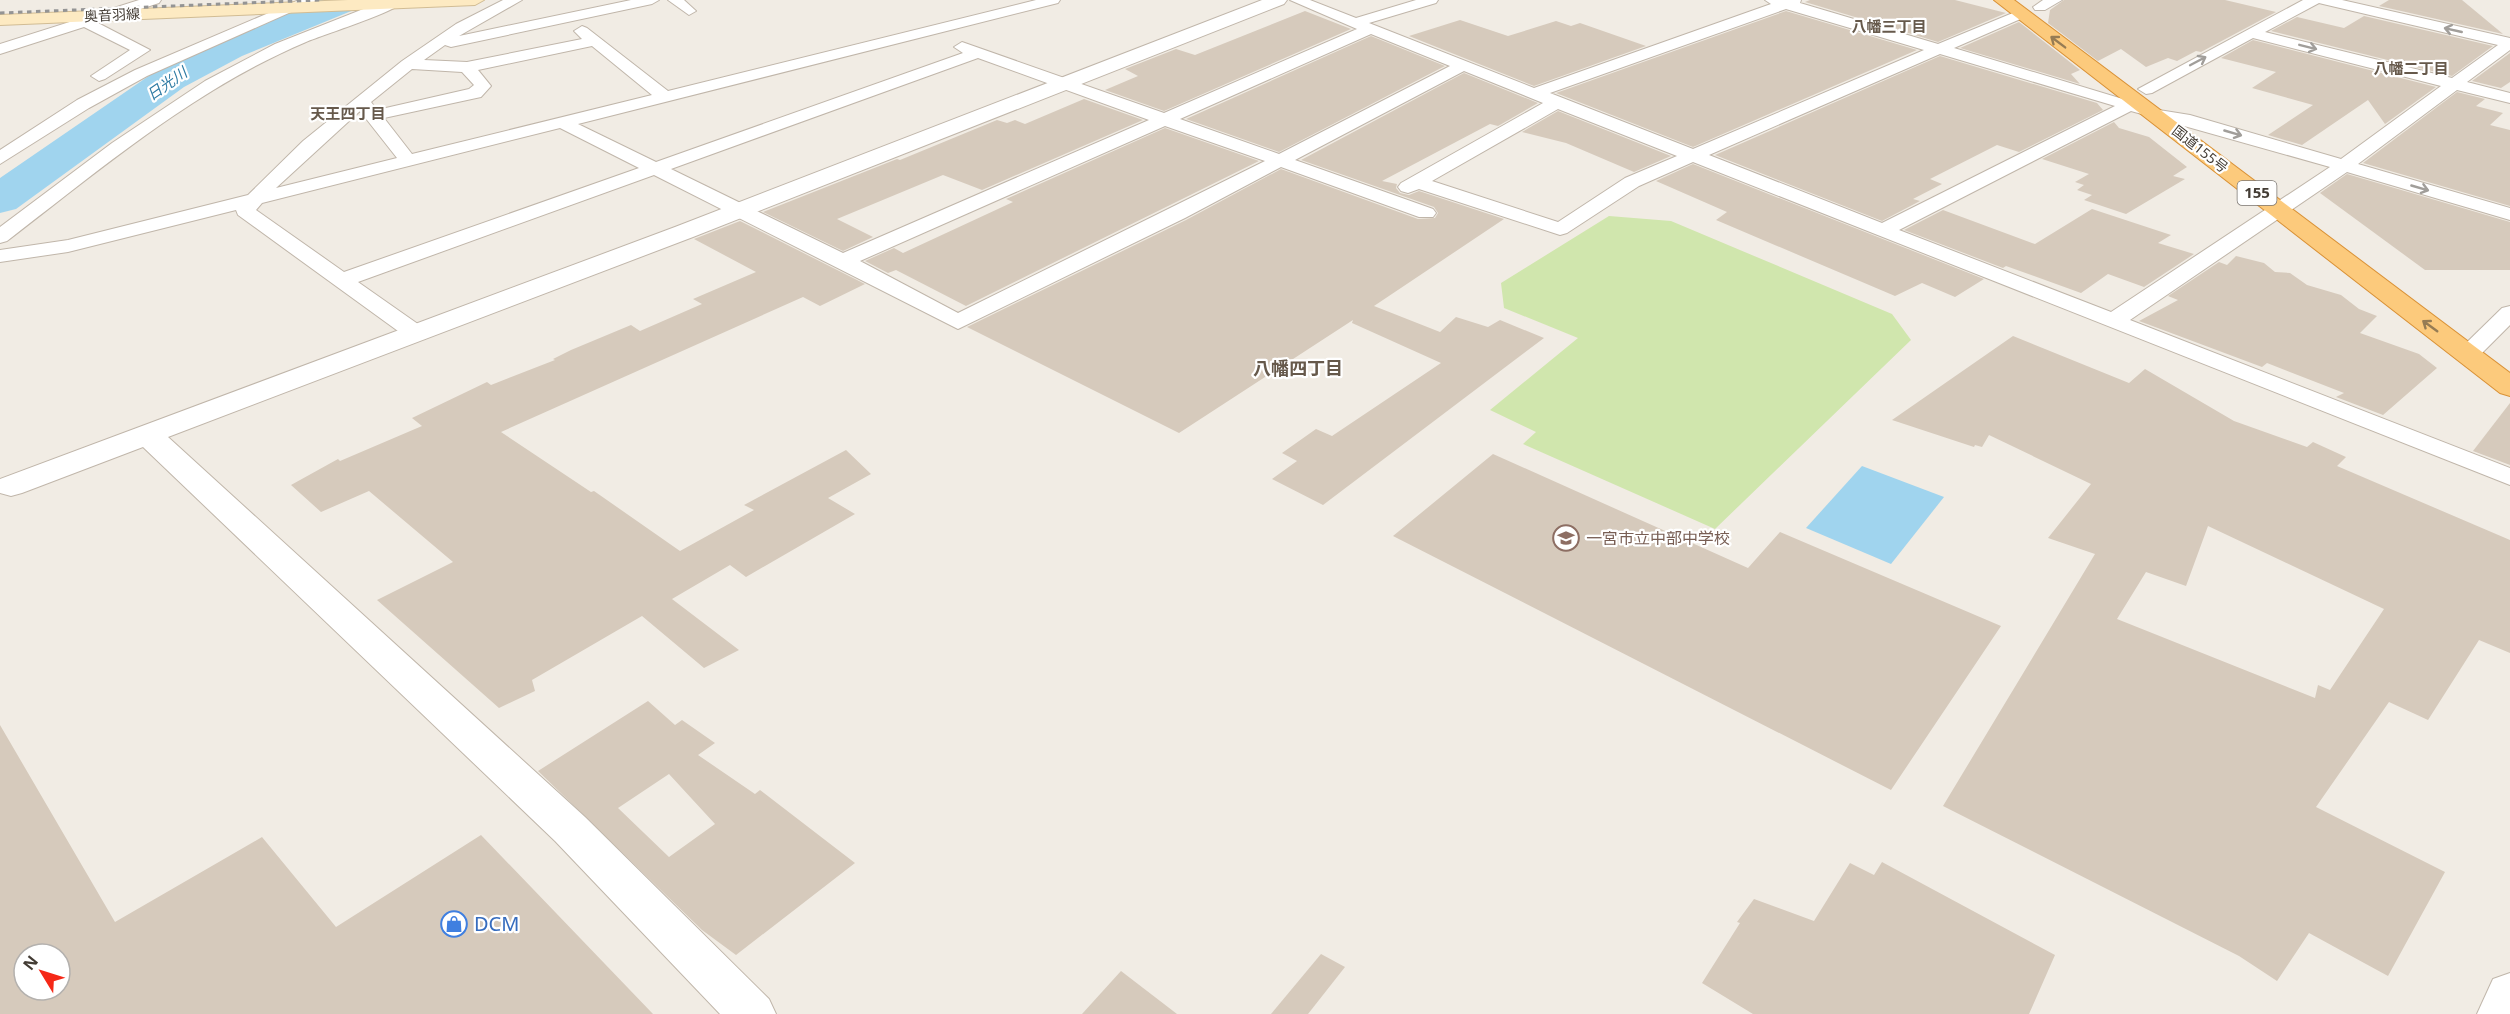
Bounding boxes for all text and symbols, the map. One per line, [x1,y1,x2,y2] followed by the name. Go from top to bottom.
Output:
[84,4,140,25] street label: 奥音羽線
[1851,16,1927,36] district label: 八幡三丁目
[2444,24,2463,35] one-way arrow
[2051,36,2067,48] one-way arrow
[2298,42,2317,53] one-way arrow
[2189,55,2206,67] one-way arrow
[2373,58,2449,78] district label: 八幡二丁目
[142,61,192,104] water label: 日光川
[310,103,386,123] district label: 天王四丁目
[2168,121,2232,176] street label: 国道155号
[2223,128,2242,139] one-way arrow
[2238,181,2276,205] road number: 155
[2410,183,2429,194] one-way arrow
[2422,320,2438,333] one-way arrow
[1253,356,1343,380] district label: 八幡四丁目
[1551,523,1581,553] school or university icon: 一宮市立中部中学校
[1586,527,1730,549] place label: 一宮市立中部中学校
[439,909,469,939] shop icon: DCM
[474,910,519,937] place label: DCM
[12,942,72,1002] north arrow
[18,951,43,975] text: N

